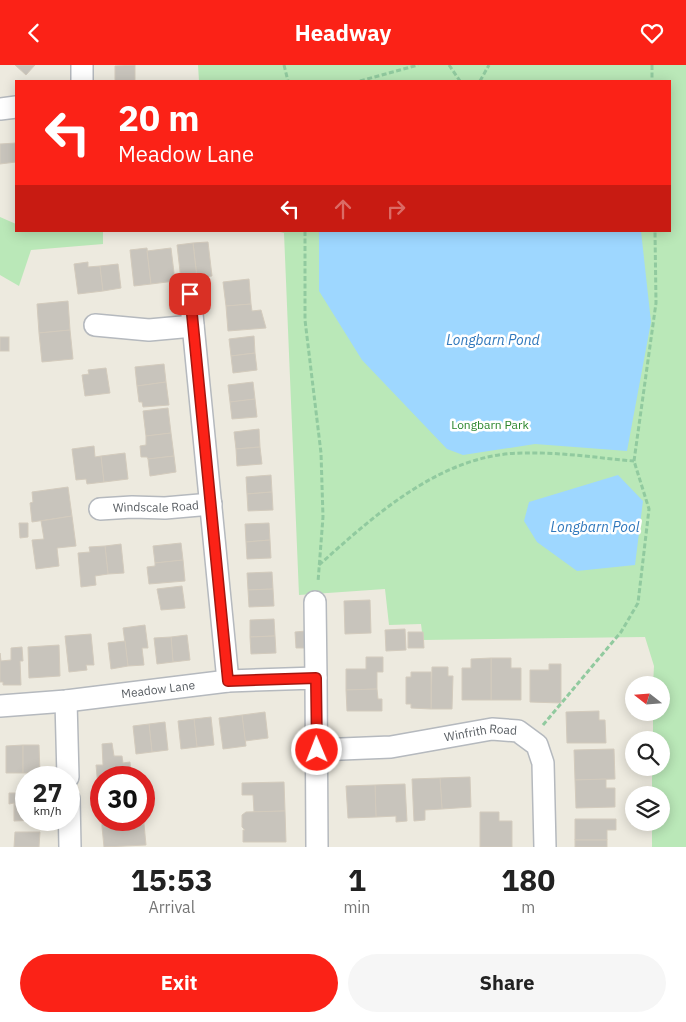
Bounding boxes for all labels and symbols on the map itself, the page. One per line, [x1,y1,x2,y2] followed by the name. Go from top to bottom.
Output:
[169,273,211,315] pin
[446,331,541,349] water label: Longbarn Pond
[451,417,529,432] park label: Longbarn Park
[112,497,199,515] street label: Windscale Road
[551,518,640,536] water label: Longbarn Pool
[625,676,670,721] north arrow
[120,677,196,701] street label: Meadow Lane
[443,721,518,744] street label: Winfrith Road
[290,723,342,775] position arrow
[90,766,155,831] speed limit sign: 30

